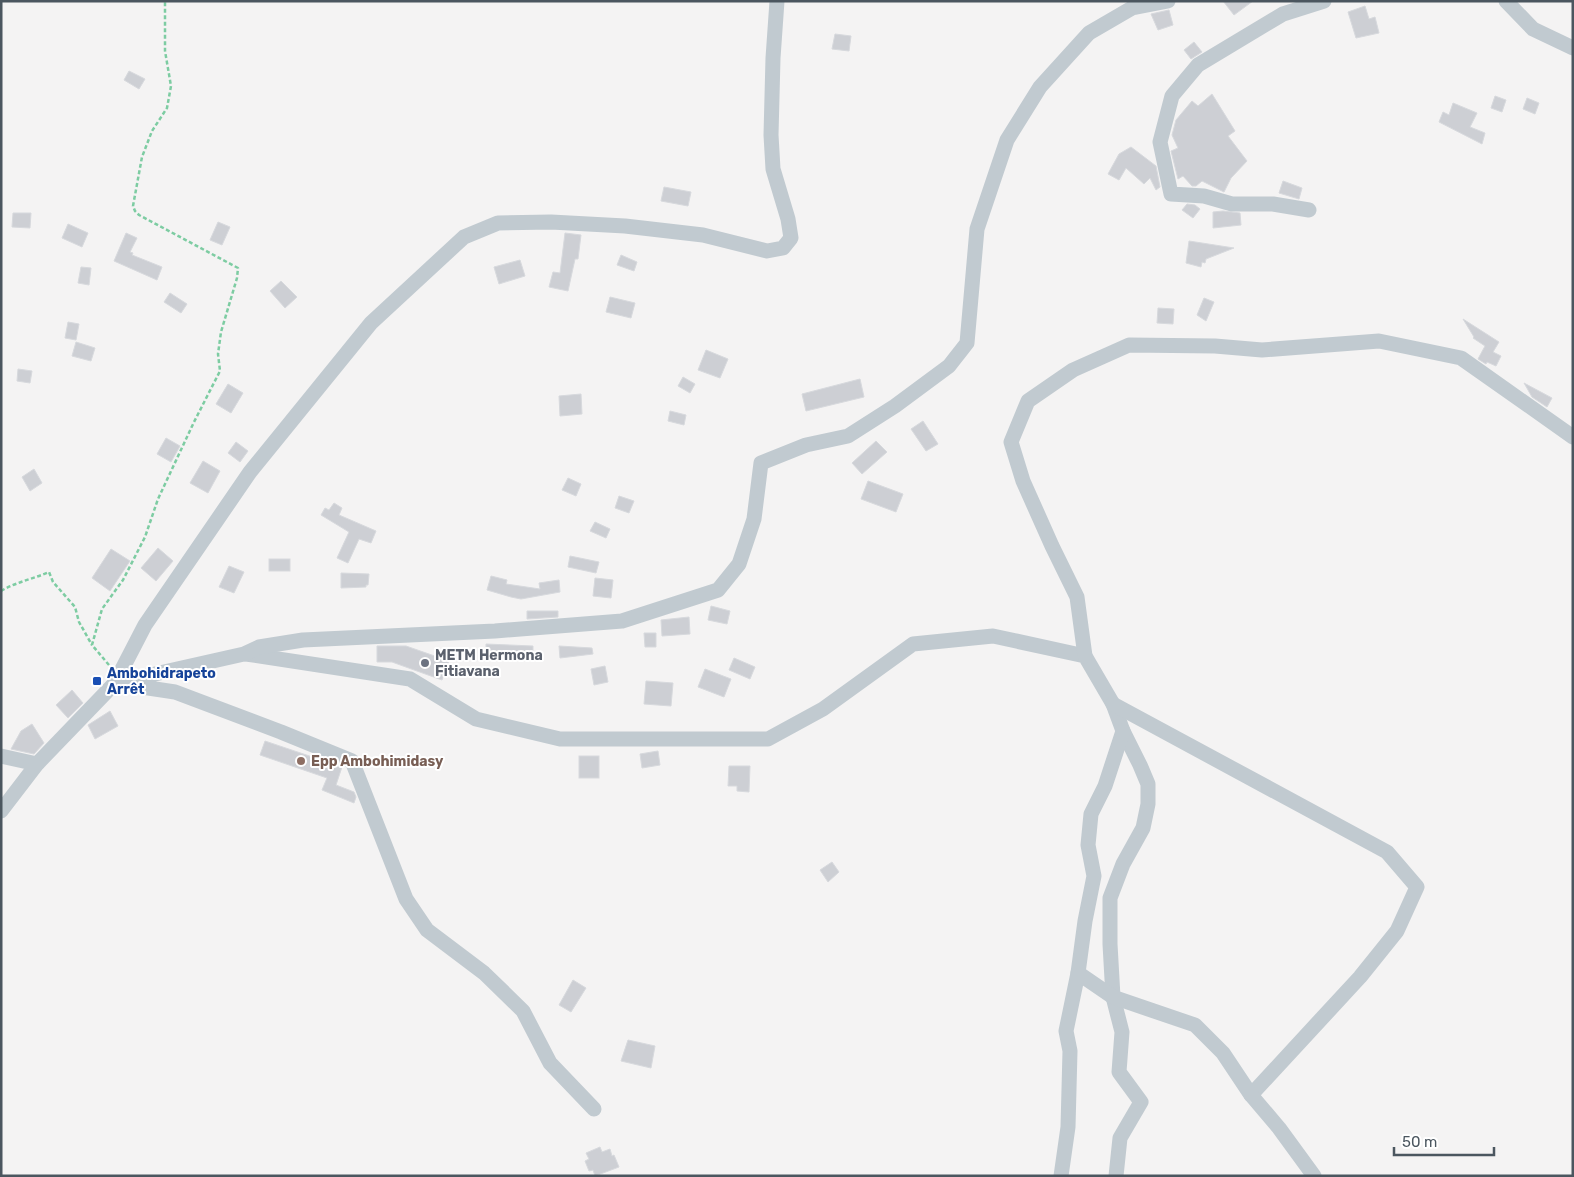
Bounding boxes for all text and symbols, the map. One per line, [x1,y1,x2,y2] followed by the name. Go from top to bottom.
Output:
[435,647,543,680] place label: METM Hermona Fitiavana
[419,657,431,669] marker: METM Hermona Fitiavana
[107,665,216,698] place label: Ambohidrapeto Arrêt
[91,675,103,687] marker: Ambohidrapeto Arrêt
[311,753,444,770] place label: Epp Ambohimidasy
[295,755,307,767] marker: Epp Ambohimidasy
[1394,1124,1494,1156] scale bar
[1402,1133,1437,1151] text: 50 m

